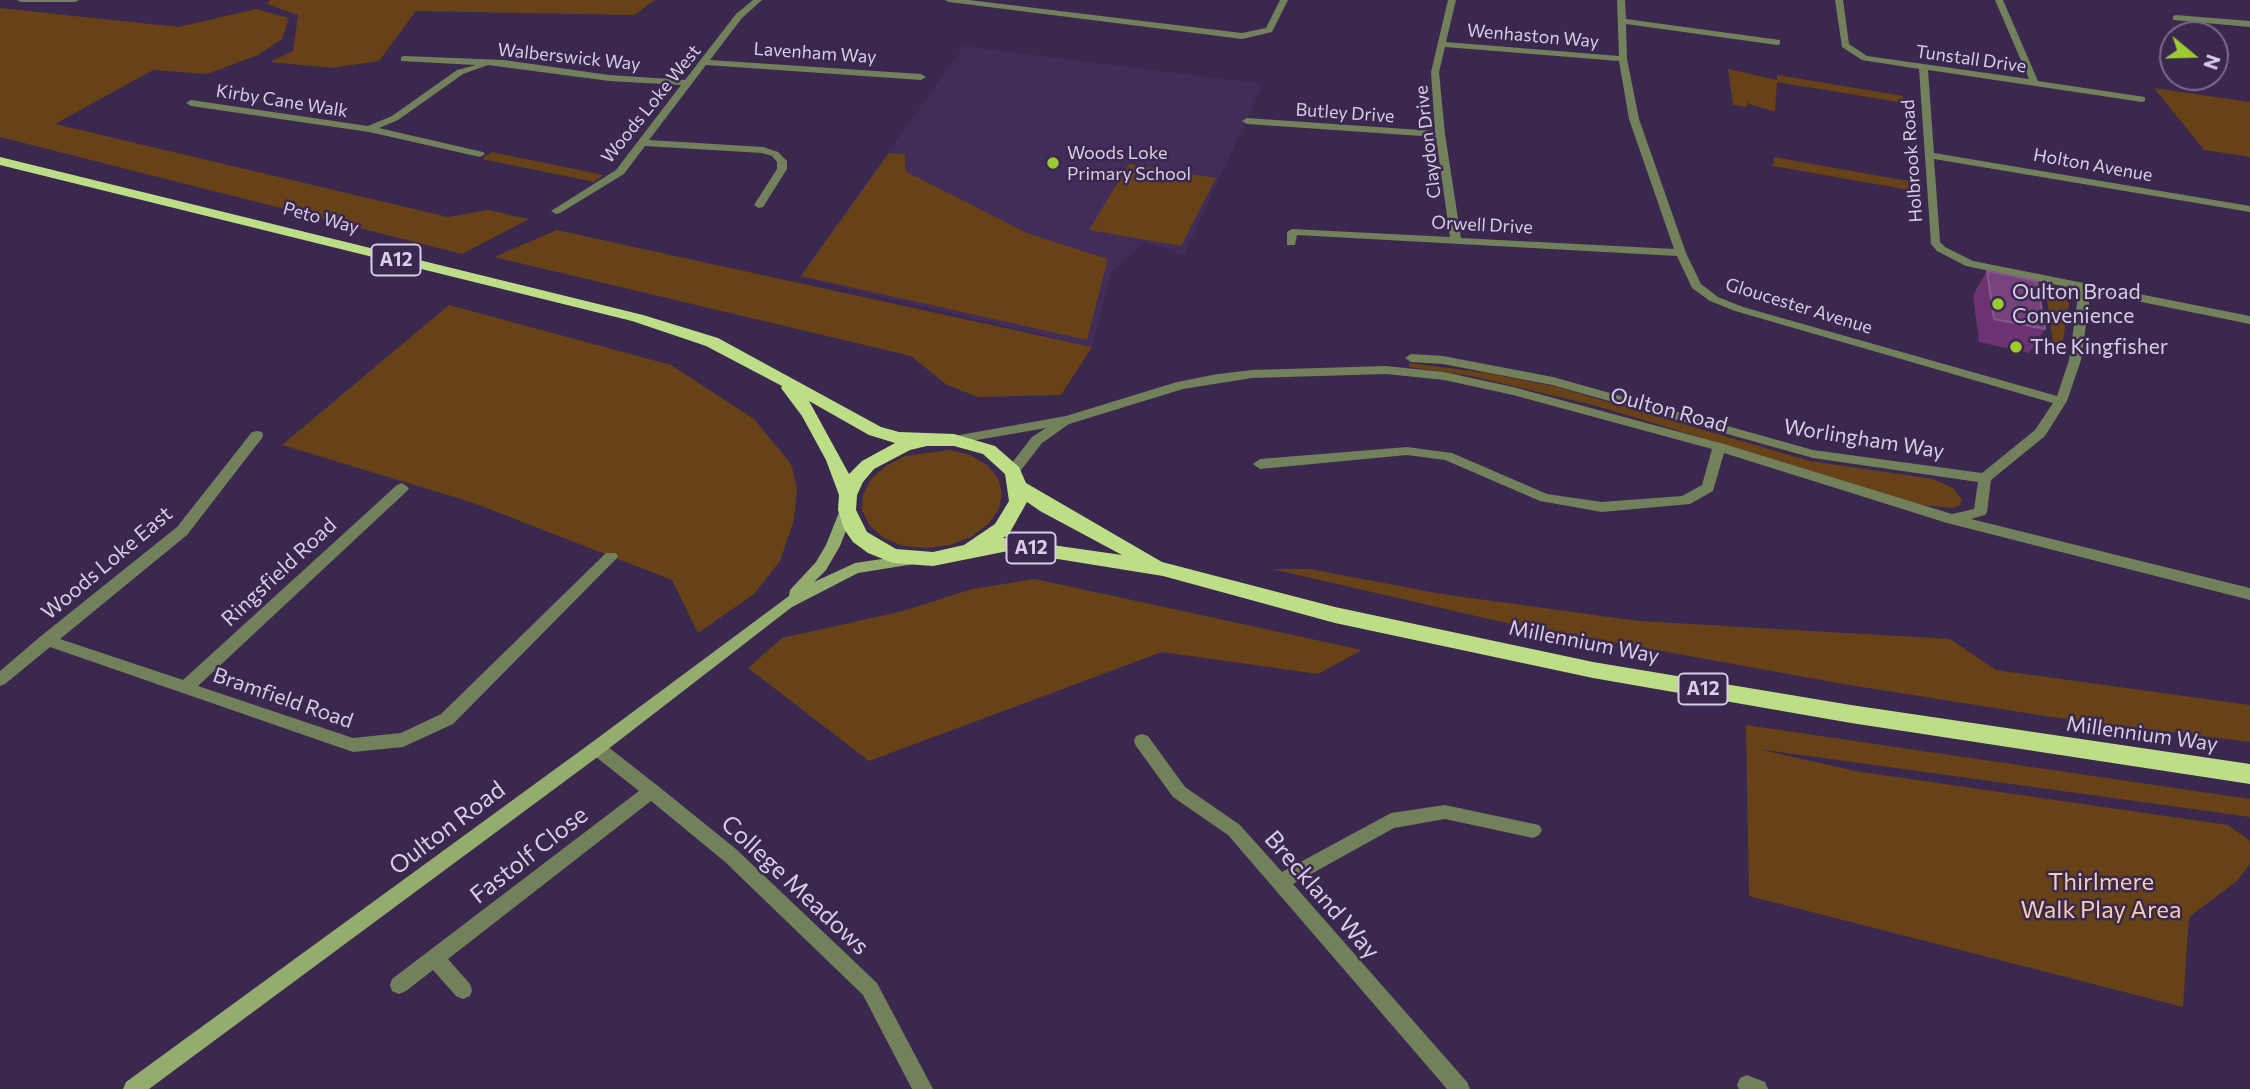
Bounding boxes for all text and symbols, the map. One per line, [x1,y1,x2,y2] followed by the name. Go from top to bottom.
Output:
[1466,19,1600,53] street label: Wenhaston Way
[2159,21,2229,91] north arrow
[753,38,877,68] street label: Lavenham Way
[497,39,641,75] street label: Walberswick Way
[597,40,705,168] street label: Woods Loke West
[1914,41,2028,77] street label: Tunstall Drive
[2199,52,2226,73] text: N
[215,80,349,122] street label: Kirby Cane Walk
[1410,84,1446,200] street label: Claydon Drive
[1295,99,1395,127] street label: Butley Drive
[1897,99,1927,223] street label: Holbrook Road
[1067,142,1191,184] place label: Woods Loke Primary School
[2032,144,2154,186] street label: Holton Avenue
[1045,155,1061,171] marker: Woods Loke Primary School
[281,198,361,238] street label: Peto Way
[1431,212,1533,238] street label: Orwell Drive
[372,244,420,276] road number: A12
[1723,273,1875,339] street label: Gloucester Avenue
[2012,279,2141,329] place label: Oulton Broad Convenience
[1990,296,2006,312] marker: Oulton Broad Convenience
[2030,334,2168,360] place label: The Kingfisher
[2008,339,2024,355] marker: The Kingfisher
[1608,382,1730,438] street label: Oulton Road
[1782,414,1946,464] street label: Worlingham Way
[37,501,177,625] street label: Woods Loke East
[216,512,342,632] street label: Ringsfield Road
[1006,533,1056,564] road number: A12
[1507,615,1661,669] street label: Millennium Way
[210,662,356,734] street label: Bramfield Road
[1678,674,1728,704] road number: A12
[2065,711,2219,757] street label: Millennium Way
[383,775,511,881] street label: Oulton Road
[465,800,593,910] street label: Fastolf Close
[715,809,875,961] street label: College Meadows
[1258,825,1386,965] street label: Breckland Way
[2021,868,2181,924] park label: Thirlmere Walk Play Area

